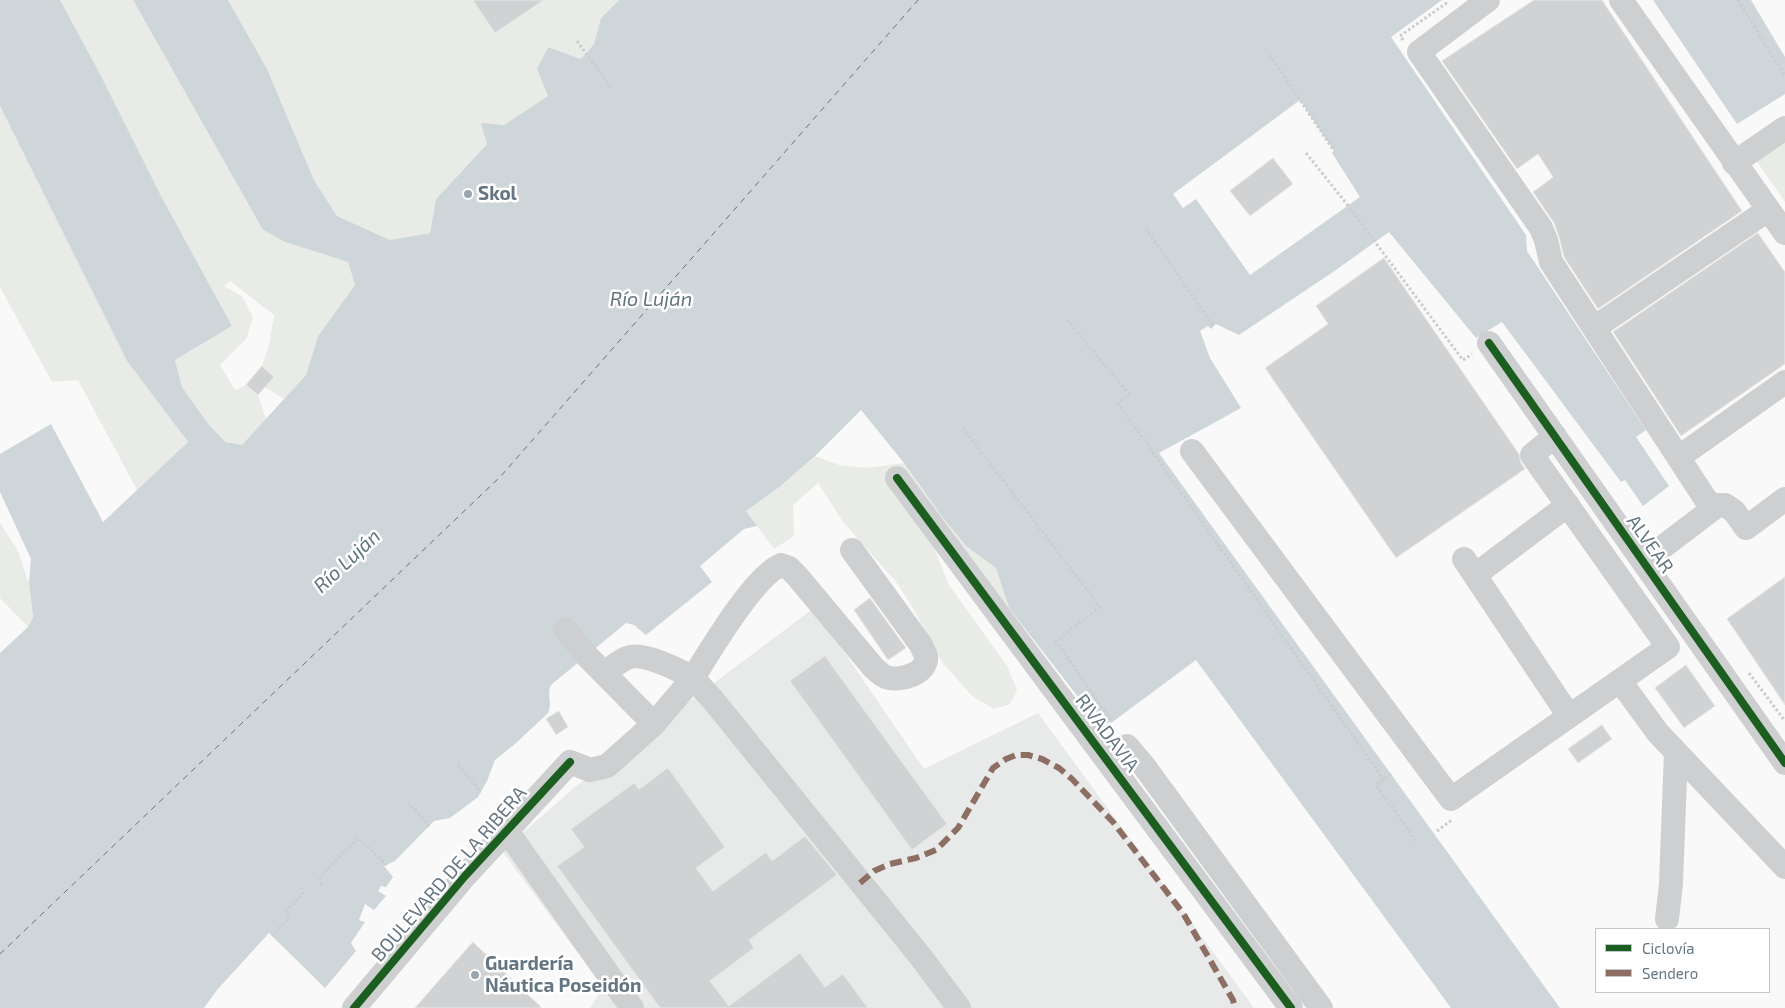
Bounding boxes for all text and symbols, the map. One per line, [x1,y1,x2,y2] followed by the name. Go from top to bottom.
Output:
[478,183,517,205] place label: Skol
[462,188,474,200] marker: Skol
[610,287,692,311] water label: Río Luján
[1622,511,1678,577] street label: ALVEAR
[309,524,385,598] water label: Río Luján
[1070,690,1144,776] street label: RIVADAVIA
[367,782,531,966] street label: BOULEVARD DE LA RIBERA
[1595,928,1770,993] legend
[1642,939,1694,957] text: Ciclovía
[485,953,641,997] place label: Guardería Náutica Poseidón
[1642,964,1698,982] text: Sendero
[469,969,481,981] marker: Guardería Náutica Poseidón

